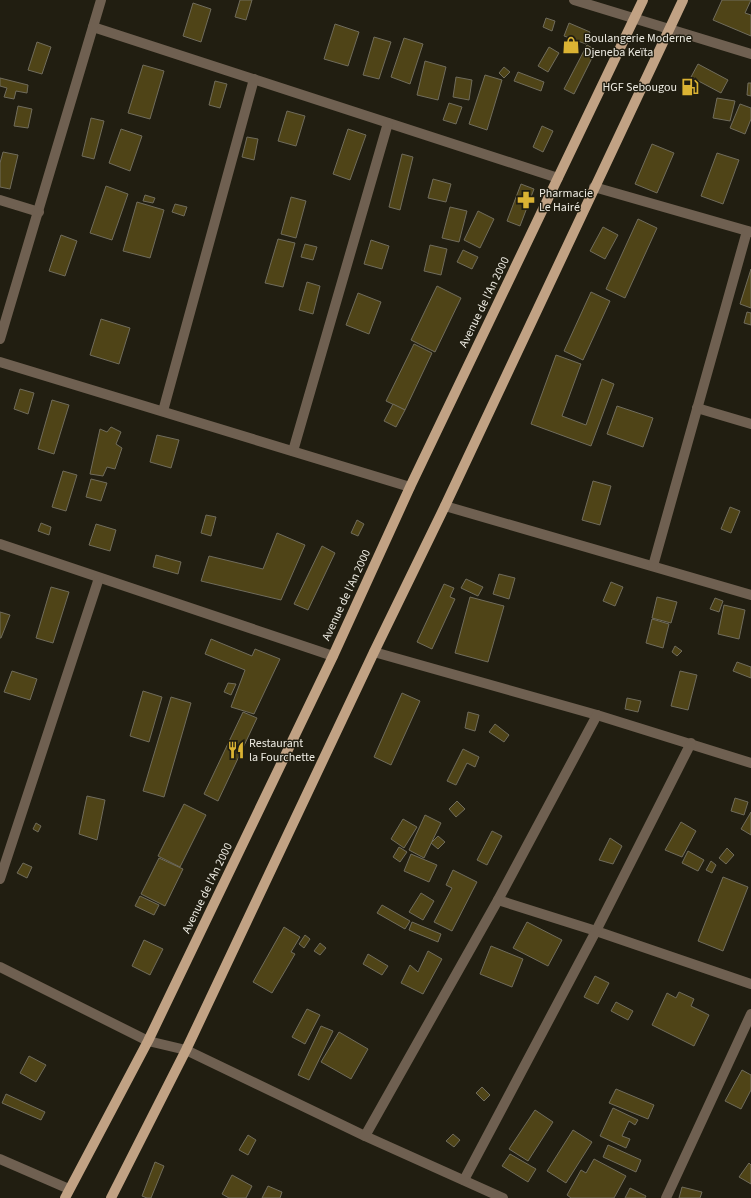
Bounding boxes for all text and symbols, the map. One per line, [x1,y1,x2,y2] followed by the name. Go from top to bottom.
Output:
[584,30,692,61] place label: Boulangerie Moderne Djeneba Keïta
[561,35,581,55] shop icon: Boulangerie Moderne Djeneba Keïta
[680,77,700,97] fuel station icon: HGF Sebougou
[602,79,677,96] place label: HGF Sebougou
[539,185,593,216] place label: Pharmacie Le Hairé
[516,190,536,210] pharmacy icon: Pharmacie Le Hairé
[455,254,514,350] street label: Avenue de l'An 2000
[318,547,375,644] street label: Avenue de l'An 2000
[249,735,315,766] place label: Restaurant la Fourchette
[226,740,246,760] restaurant icon: Restaurant la Fourchette
[178,840,237,936] street label: Avenue de l'An 2000

